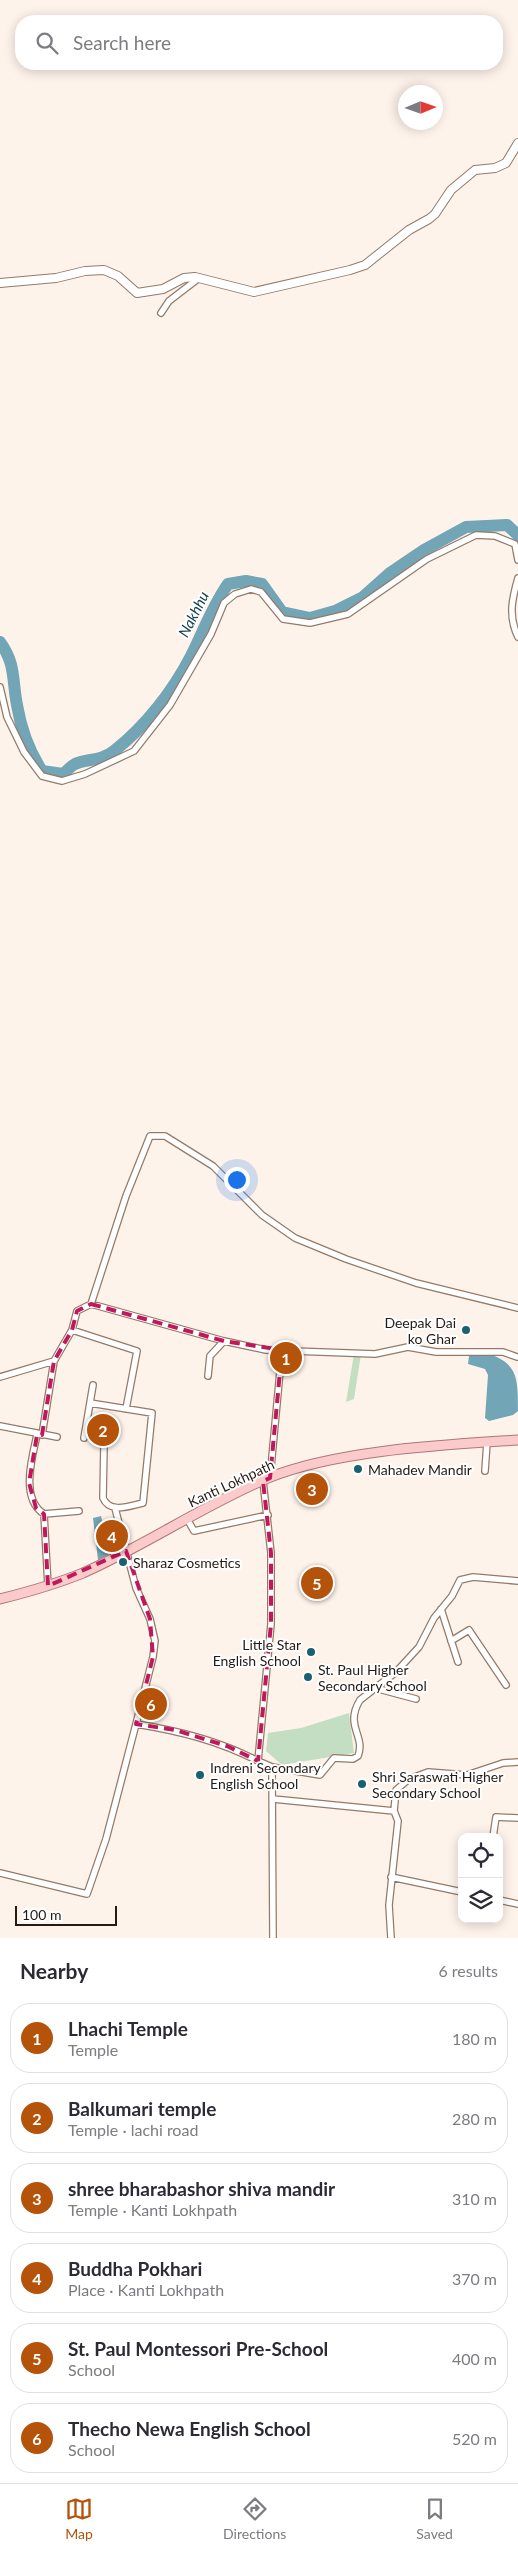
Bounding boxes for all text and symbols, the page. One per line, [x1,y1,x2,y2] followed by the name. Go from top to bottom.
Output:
[15,15,503,70] search box
[33,29,61,57] icon: search
[73,31,171,54] text: Search here
[398,85,443,130] north arrow
[174,588,212,640] water label: Nakhhu
[224,1167,250,1193] your location
[384,1314,456,1347] place label: Deepak Dai ko Ghar
[460,1324,472,1336] marker: Deepak Dai ko Ghar
[270,1339,302,1377] pin: 1
[87,1411,119,1449] pin: 2
[185,1456,277,1510] street label: Kanti Lokhpath
[368,1461,472,1478] place label: Mahadev Mandir
[352,1463,364,1475] marker: Mahadev Mandir
[296,1470,328,1508] pin: 3
[96,1517,128,1555] pin: 4
[133,1554,241,1571] place label: Sharaz Cosmetics
[117,1556,129,1568] marker: Sharaz Cosmetics
[301,1564,333,1602] pin: 5
[213,1636,301,1669] place label: Little Star English School
[305,1646,317,1658] marker: Little Star English School
[318,1661,427,1694] place label: St. Paul Higher Secondary School
[302,1671,314,1683] marker: St. Paul Higher Secondary School
[135,1685,167,1723] pin: 6
[210,1759,322,1792] place label: Indreni Secondary English School
[372,1768,503,1801] place label: Shri Saraswati Higher Secondary School
[194,1769,206,1781] marker: Indreni Secondary English School
[356,1778,368,1790] marker: Shri Saraswati Higher Secondary School
[458,1833,503,1923] map controls
[458,1833,503,1878] button: locate
[458,1878,503,1923] button: layers
[15,1903,118,1926] scale bar
[22,1906,61,1923] text: 100 m
[20,1958,88,1983] text: Nearby
[438,1961,498,1980] text: 6 results
[68,2017,188,2040] text: Lhachi Temple
[32,2029,42,2048] text: 1
[452,2029,497,2048] text: 180 m
[68,2040,118,2059] text: Temple
[68,2097,216,2120] text: Balkumari temple
[32,2109,42,2128] text: 2
[452,2109,497,2128] text: 280 m
[68,2120,198,2139] text: Temple · lachi road
[68,2177,335,2200] text: shree bharabashor shiva mandir
[32,2189,42,2208] text: 3
[452,2189,497,2208] text: 310 m
[68,2200,237,2219] text: Temple · Kanti Lokhpath
[68,2257,202,2280] text: Buddha Pokhari
[32,2269,42,2288] text: 4
[452,2269,497,2288] text: 370 m
[68,2280,224,2299] text: Place · Kanti Lokhpath
[68,2337,328,2360] text: St. Paul Montessori Pre-School
[32,2349,42,2368] text: 5
[452,2349,497,2368] text: 400 m
[68,2360,115,2379] text: School
[68,2417,311,2440] text: Thecho Newa English School
[32,2429,42,2448] text: 6
[452,2429,497,2448] text: 520 m
[68,2440,115,2459] text: School
[65,2495,93,2542] tab: Map
[223,2495,286,2542] tab: Directions
[416,2495,453,2542] tab: Saved

